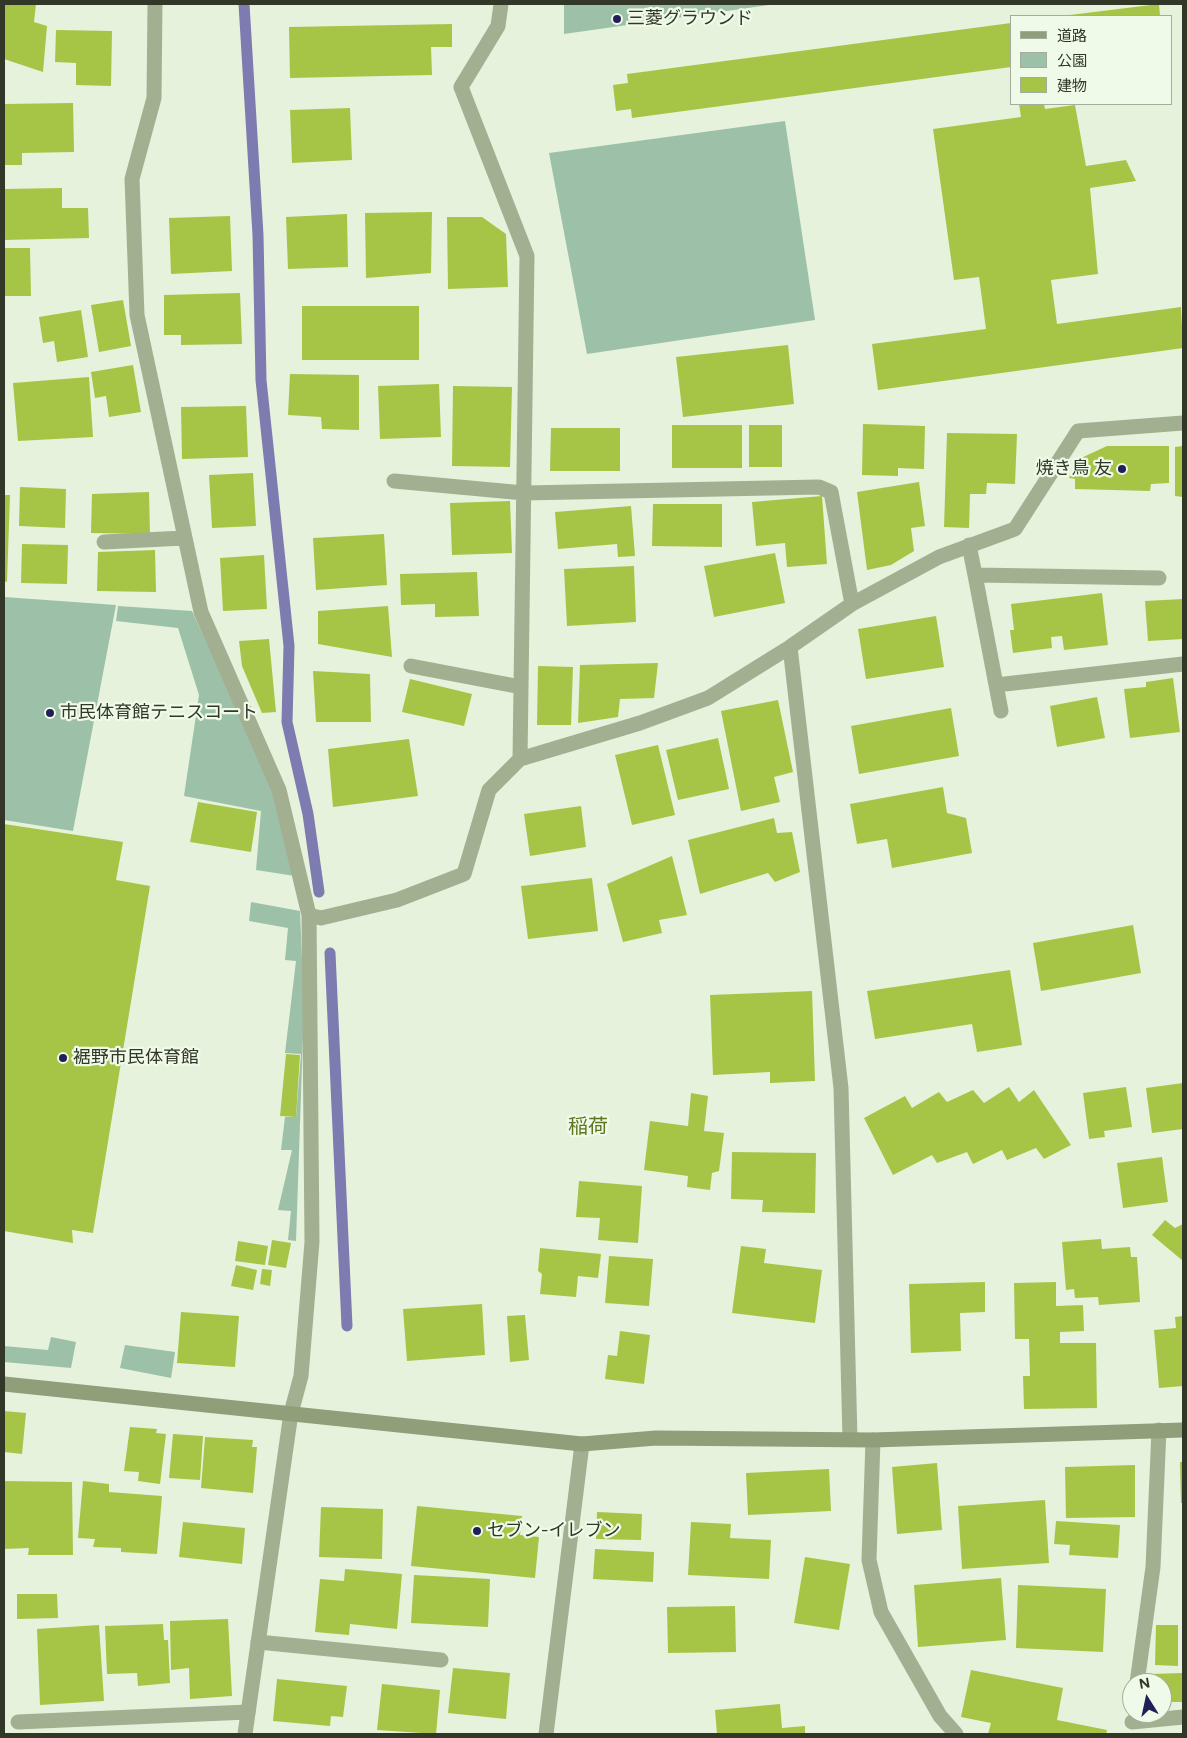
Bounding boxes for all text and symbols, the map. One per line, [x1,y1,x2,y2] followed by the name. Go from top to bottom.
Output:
[627,8,753,30] place label: 三菱グラウンド
[611,13,623,25] marker: 三菱グラウンド
[1010,15,1172,105] legend
[1057,27,1087,45] text: 道路
[1057,52,1087,70] text: 公園
[1057,77,1087,95] text: 建物
[1036,458,1112,480] place label: 焼き鳥 友
[1116,463,1128,475] marker: 焼き鳥 友
[60,702,258,724] place label: 市民体育館テニスコート
[44,707,56,719] marker: 市民体育館テニスコート
[73,1047,199,1069] place label: 裾野市民体育館
[57,1052,69,1064] marker: 裾野市民体育館
[568,1115,608,1139] district label: 稲荷
[487,1520,621,1542] place label: セブン-イレブン
[471,1525,483,1537] marker: セブン-イレブン
[1122,1673,1172,1723] north arrow
[1138,1674,1151,1693] text: N

